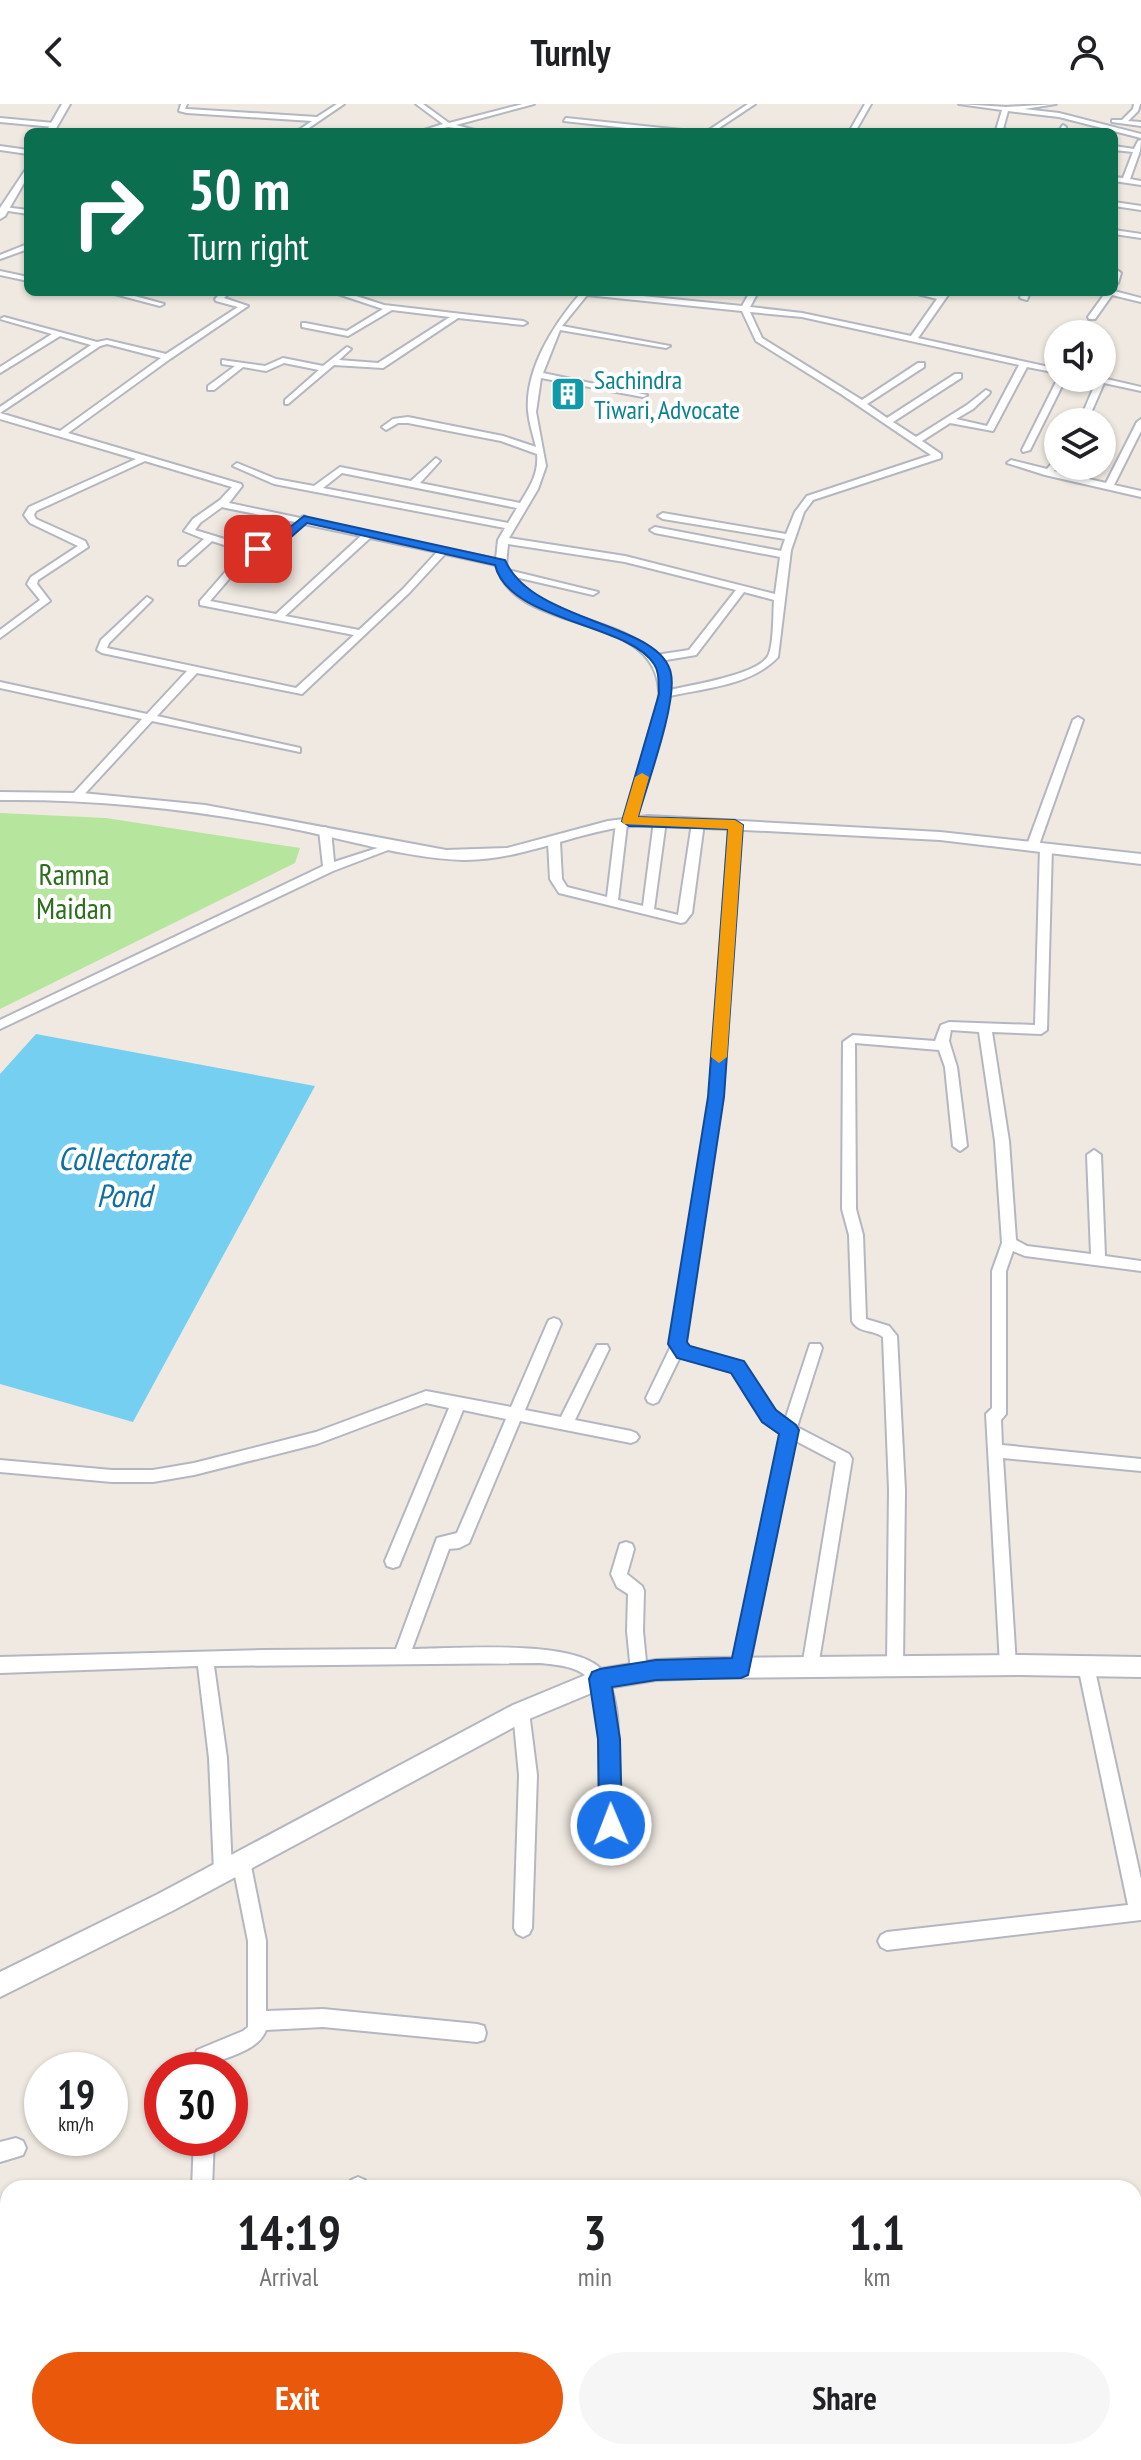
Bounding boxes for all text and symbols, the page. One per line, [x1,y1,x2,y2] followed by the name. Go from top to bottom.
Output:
[531,29,610,76] text: Turnly
[32,30,76,74] icon: back
[1065,30,1109,74] icon: person
[188,153,290,225] text: 50 m
[56,160,160,264] icon: right
[188,223,309,270] text: Turn right
[1044,320,1116,480] map controls
[1044,320,1116,392] button: sound
[594,363,740,426] place label: Sachindra Tiwari, Advocate
[549,375,587,413] building icon: Sachindra Tiwari, Advocate
[1044,408,1116,480] button: layers
[224,515,292,583] pin
[236,527,280,571] icon: arrive
[36,854,112,927] park label: Ramna Maidan
[58,1137,192,1216] water label: Collectorate Pond
[569,1783,653,1867] position arrow
[144,2052,248,2156] speed limit sign: 30
[57,2068,95,2120] text: 19
[58,2111,94,2137] text: km/h
[237,2201,341,2263] text: 14:19
[583,2201,606,2263] text: 3
[849,2201,905,2263] text: 1.1
[260,2260,318,2293] text: Arrival
[578,2260,612,2293] text: min
[863,2260,890,2293] text: km
[32,2352,563,2444] button: Exit
[579,2352,1110,2444] button: Share

